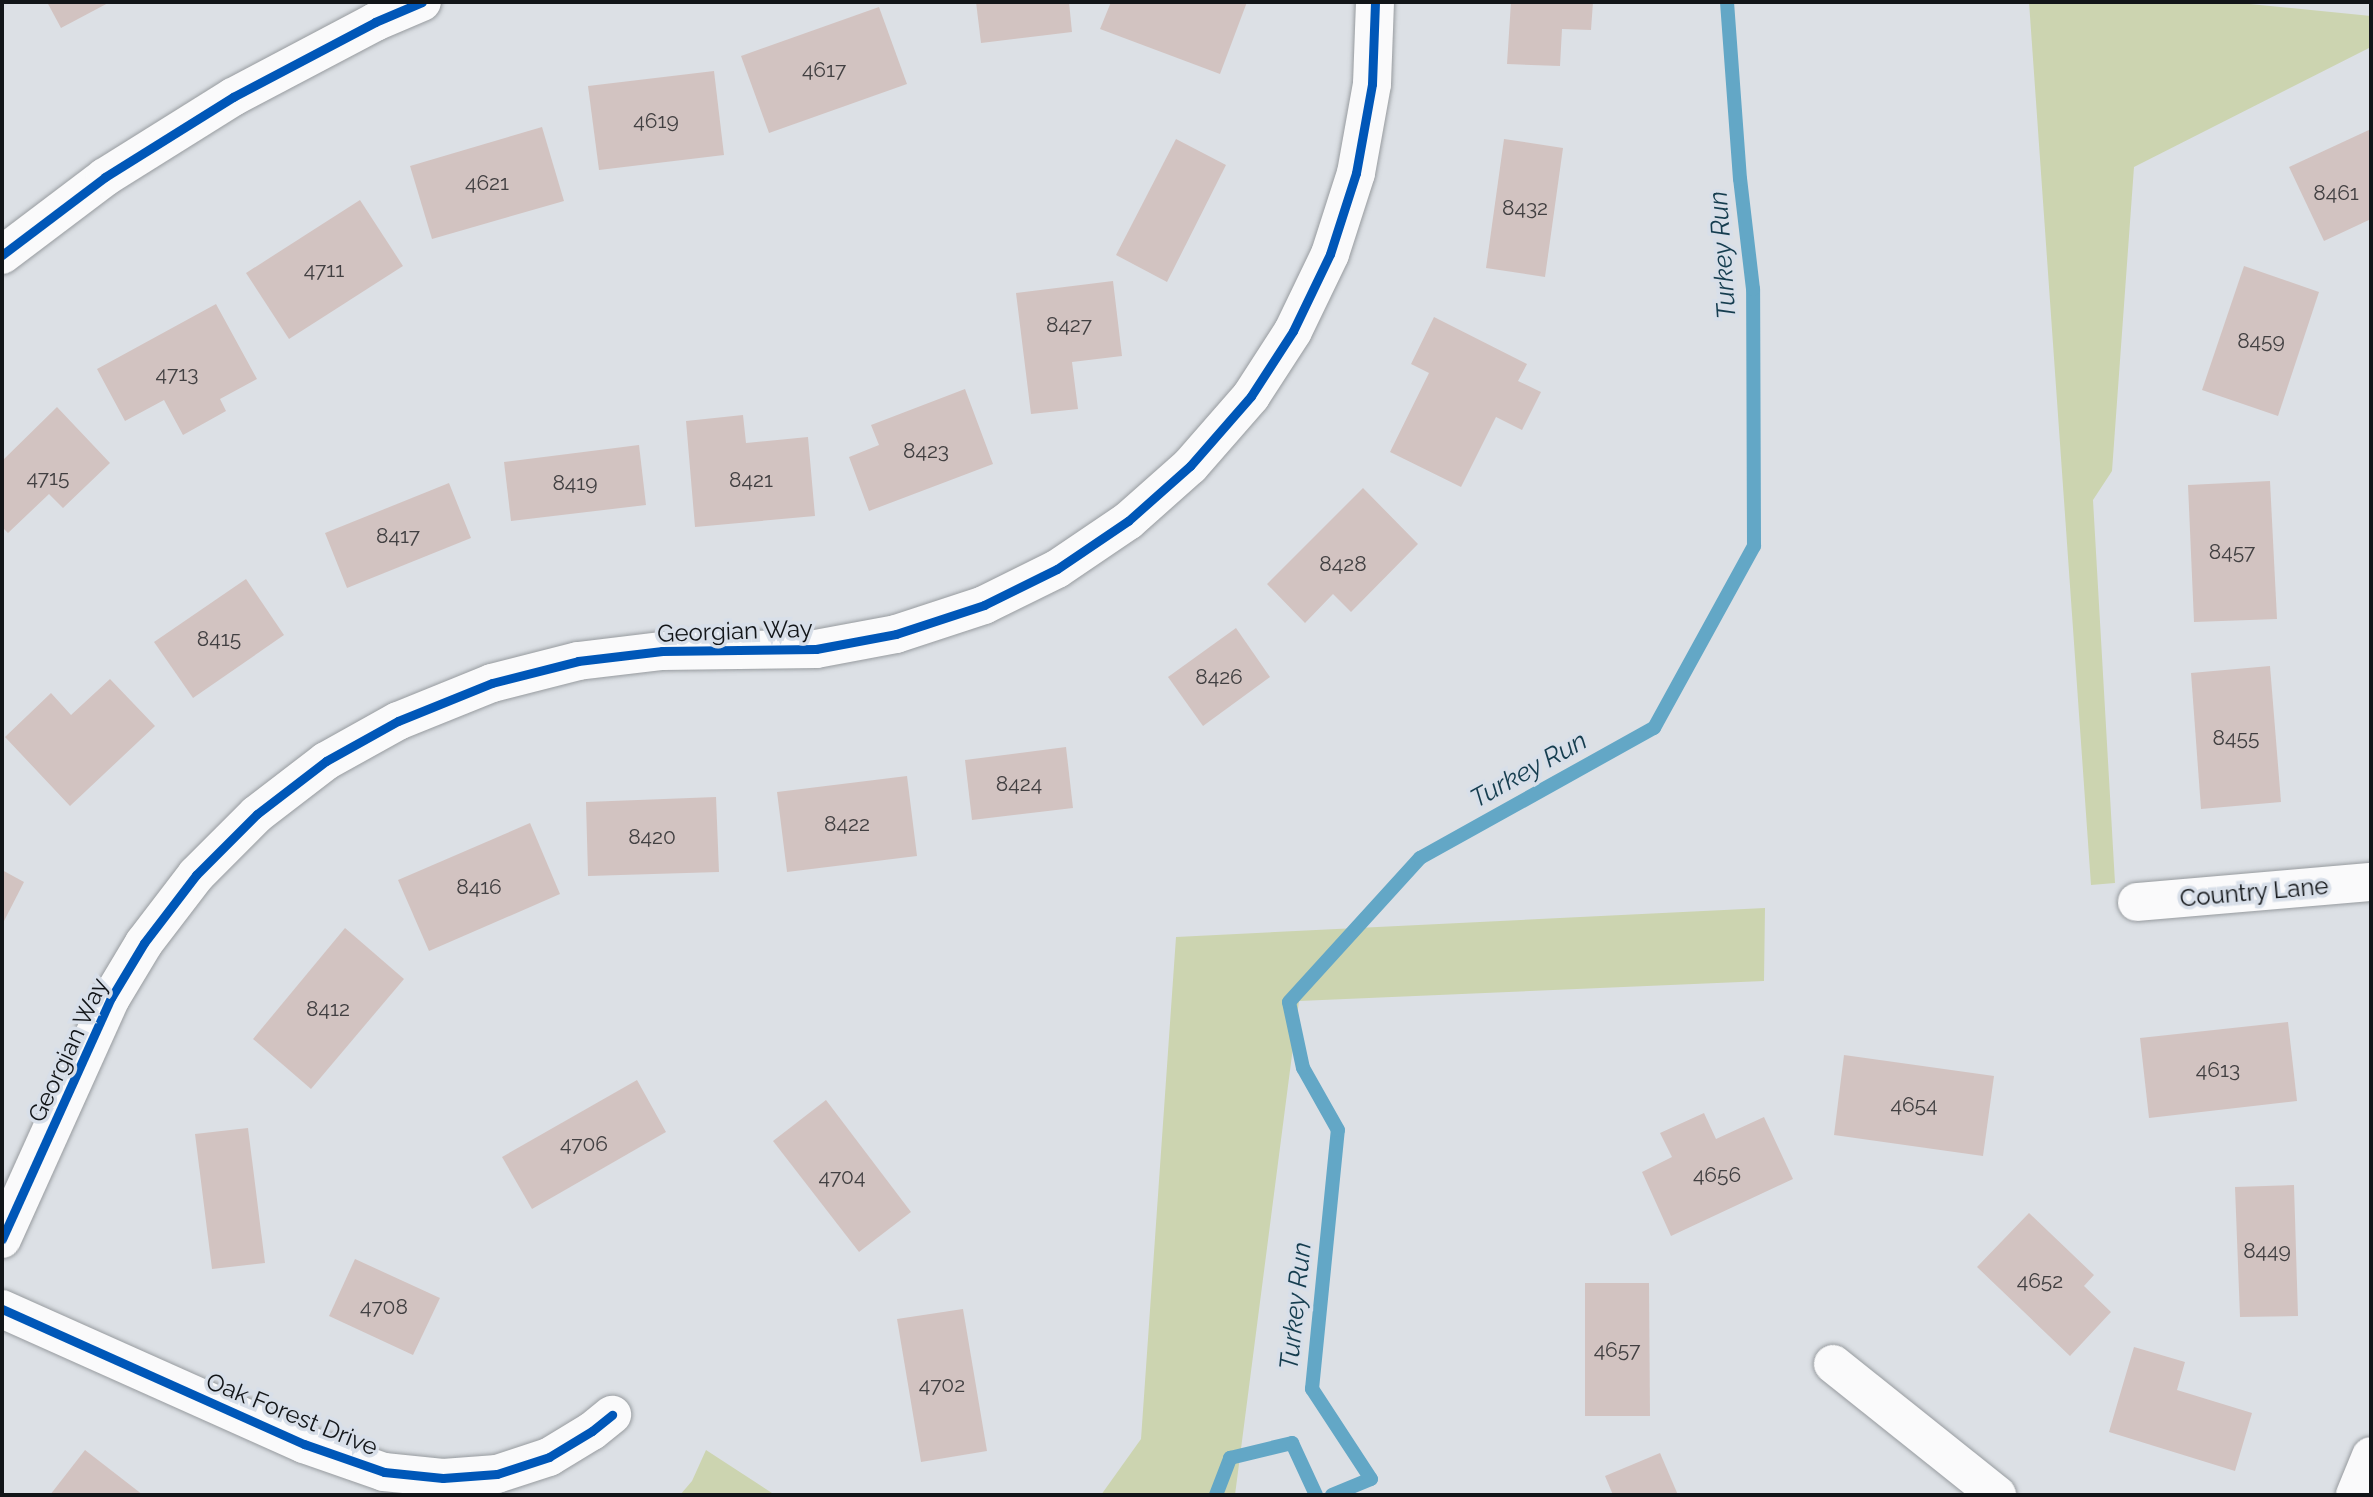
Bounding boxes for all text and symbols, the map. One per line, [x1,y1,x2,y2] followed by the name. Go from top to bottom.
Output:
[802,57,846,83] house number: 4617
[633,108,679,134] house number: 4619
[465,170,509,196] house number: 4621
[2313,180,2359,206] house number: 8461
[1703,190,1743,320] water label: Turkey Run
[1502,195,1548,221] house number: 8432
[304,257,344,283] house number: 4711
[1046,312,1092,338] house number: 8427
[2237,328,2285,354] house number: 8459
[156,361,198,387] house number: 4713
[903,438,949,464] house number: 8423
[26,465,70,491] house number: 4715
[729,467,773,493] house number: 8421
[552,470,598,496] house number: 8419
[376,523,420,549] house number: 8417
[2209,539,2255,565] house number: 8457
[1319,551,1367,577] house number: 8428
[656,614,814,648] street label: Georgian Way
[197,626,241,652] house number: 8415
[1195,664,1243,690] house number: 8426
[1465,725,1593,815] water label: Turkey Run
[2213,725,2259,751] house number: 8455
[996,771,1042,797] house number: 8424
[824,811,870,837] house number: 8422
[628,824,676,850] house number: 8420
[2178,871,2330,913] street label: Country Lane
[456,874,502,900] house number: 8416
[22,973,114,1127] street label: Georgian Way
[306,996,350,1022] house number: 8412
[2196,1057,2240,1083] house number: 4613
[1890,1092,1938,1118] house number: 4654
[560,1131,608,1157] house number: 4706
[1693,1162,1741,1188] house number: 4656
[819,1164,865,1190] house number: 4704
[2243,1238,2291,1264] house number: 8449
[1274,1240,1318,1372] water label: Turkey Run
[2017,1268,2063,1294] house number: 4652
[360,1294,408,1320] house number: 4708
[1594,1337,1640,1363] house number: 4657
[202,1366,382,1462] street label: Oak Forest Drive
[919,1372,965,1398] house number: 4702

